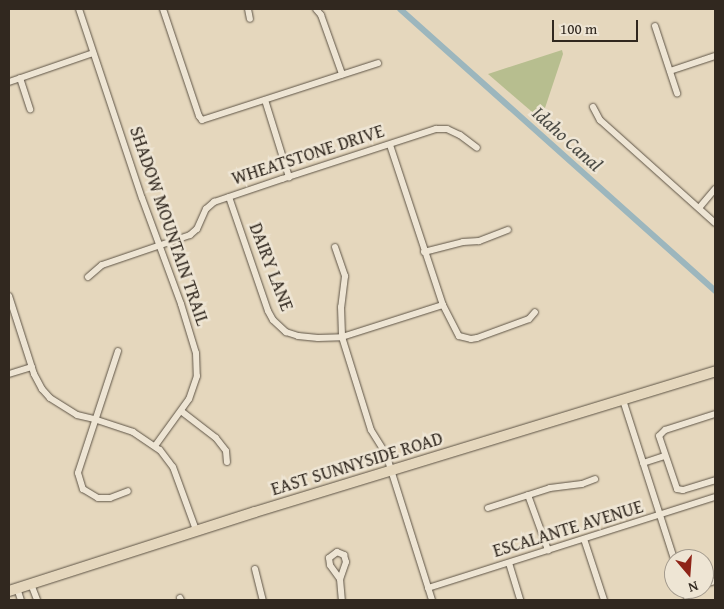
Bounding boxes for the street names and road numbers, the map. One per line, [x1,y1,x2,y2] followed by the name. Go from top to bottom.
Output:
[229,120,387,190] street label: WHEATSTONE DRIVE
[125,124,213,328] street label: SHADOW MOUNTAIN TRAIL
[244,220,298,314] street label: DAIRY LANE
[269,428,445,500] street label: EAST SUNNYSIDE ROAD
[490,496,646,562] street label: ESCALANTE AVENUE

